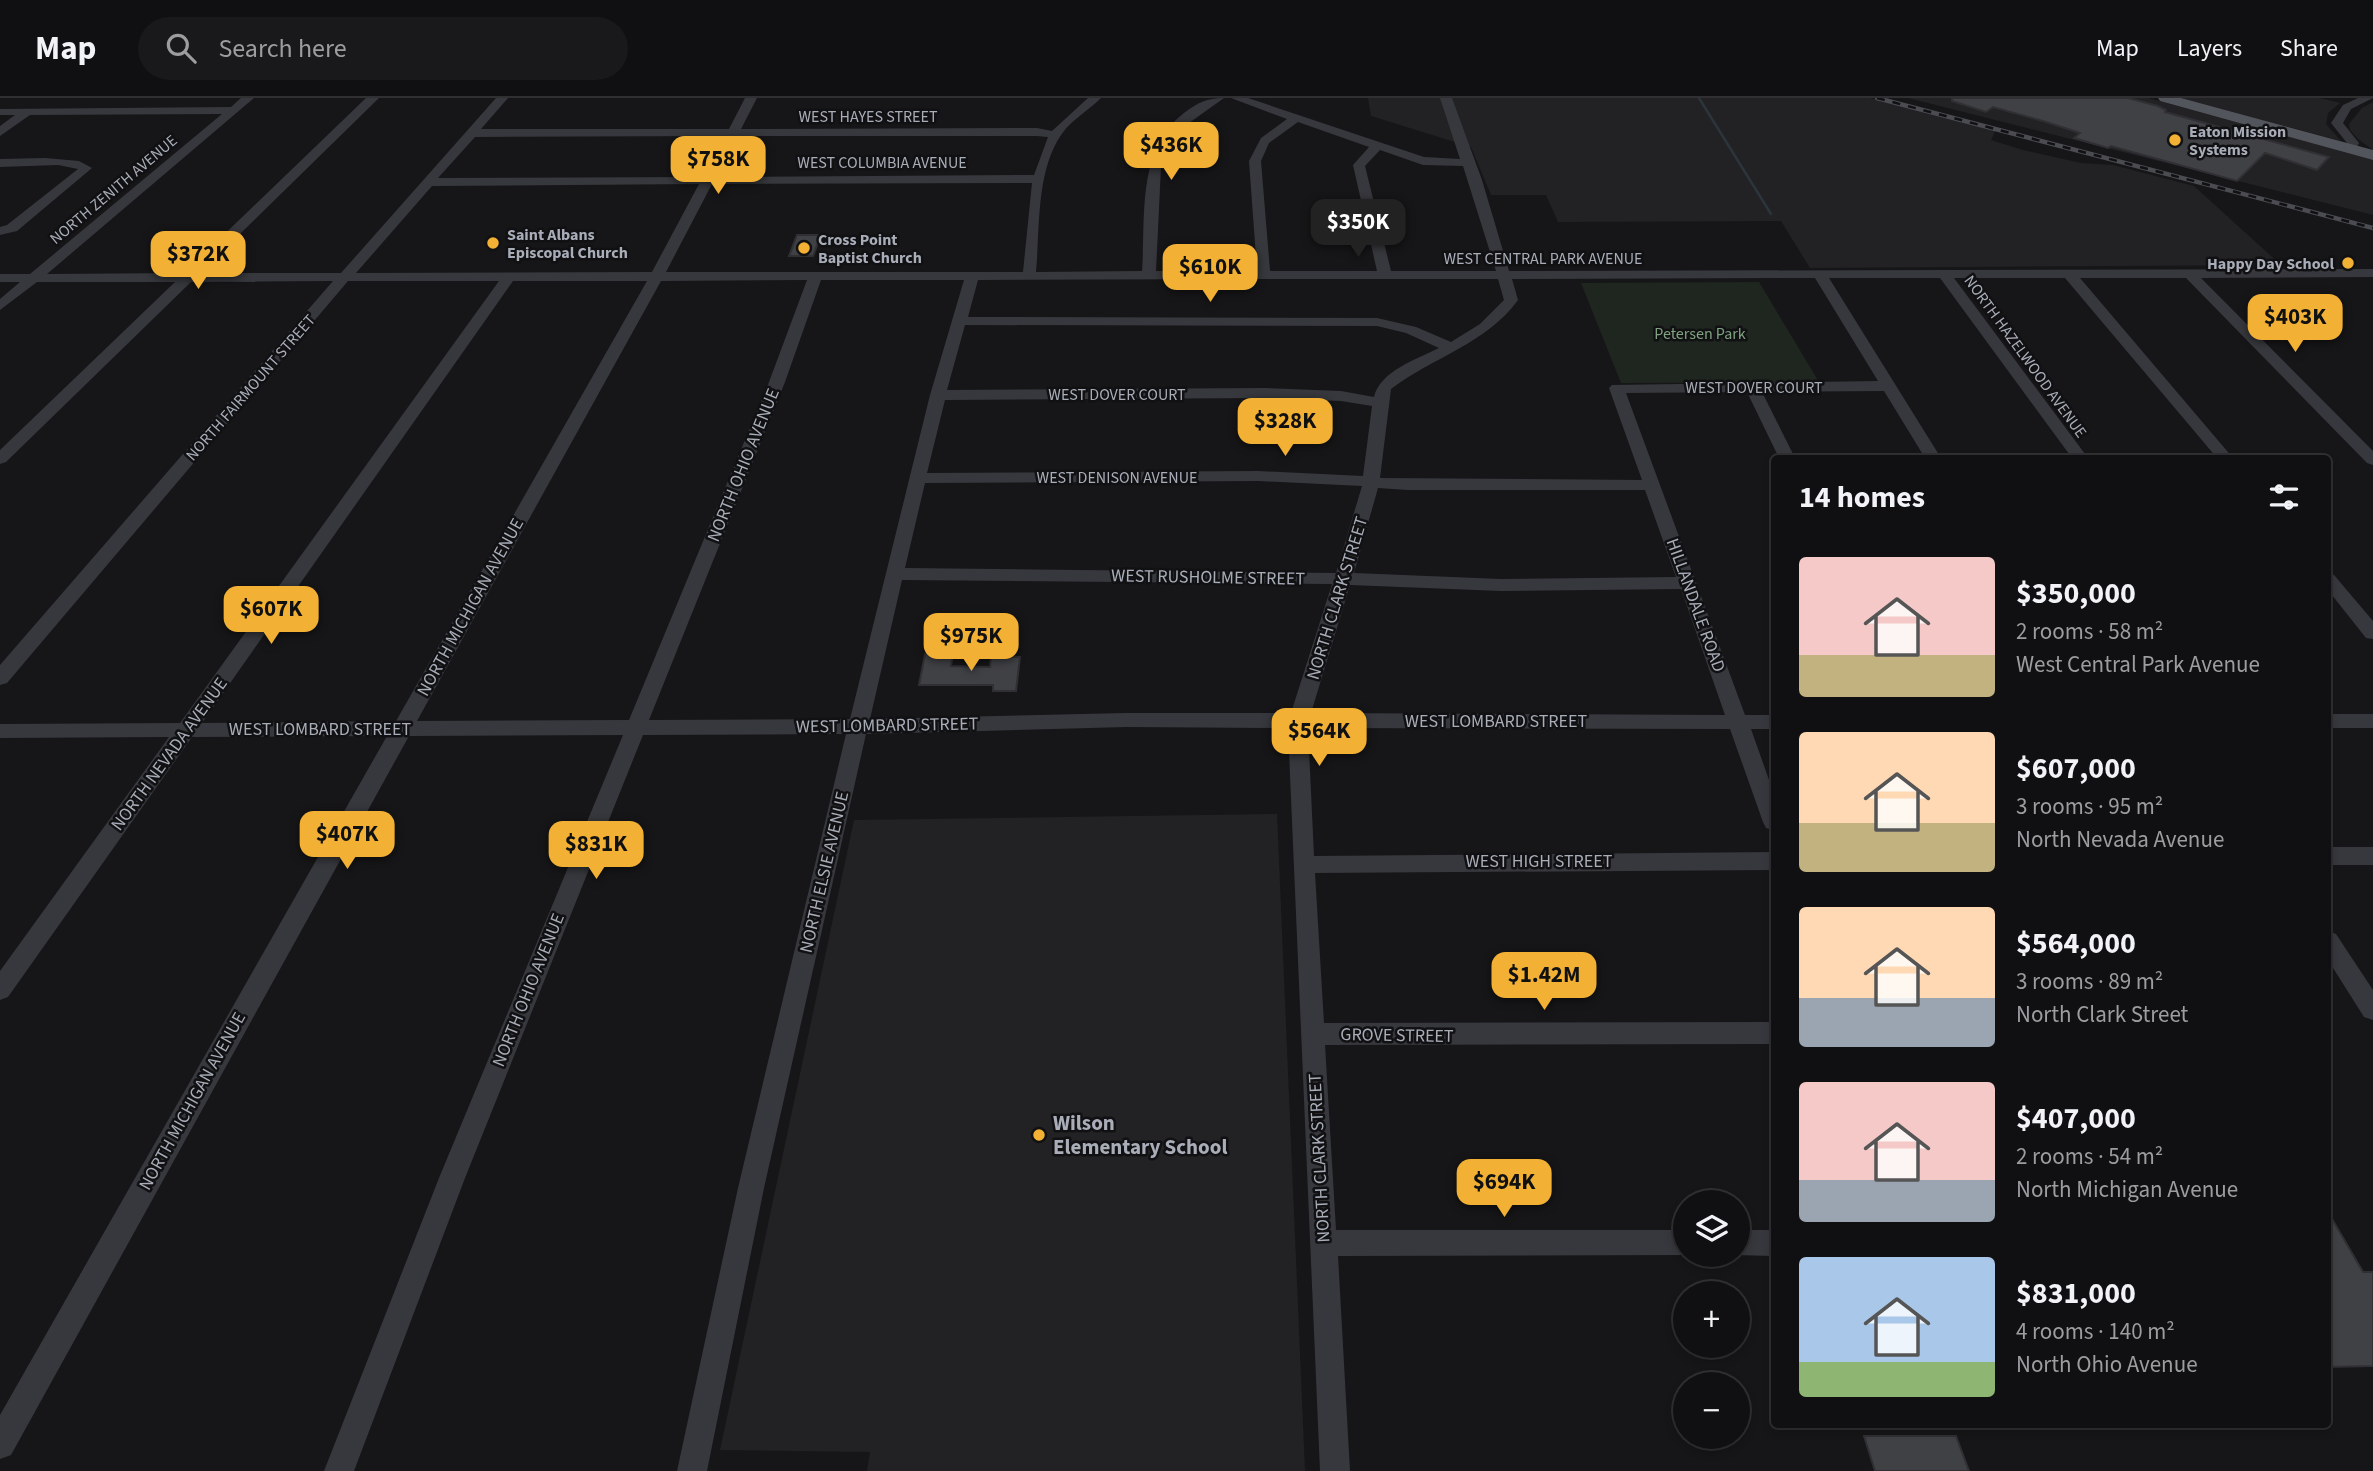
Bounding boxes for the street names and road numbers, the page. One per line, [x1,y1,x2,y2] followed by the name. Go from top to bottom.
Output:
[798,106,938,128] street label: WEST HAYES STREET
[45,130,182,250] street label: NORTH ZENITH AVENUE
[797,152,967,174] street label: WEST COLUMBIA AVENUE
[1443,248,1643,270] street label: WEST CENTRAL PARK AVENUE
[1959,271,2092,442] street label: NORTH HAZELWOOD AVENUE
[181,309,321,466] street label: NORTH FAIRMOUNT STREET
[1685,377,1823,399] street label: WEST DOVER COURT
[1048,384,1186,406] street label: WEST DOVER COURT
[701,385,786,546] street label: NORTH OHIO AVENUE
[1037,467,1197,489] street label: WEST DENISON AVENUE
[1301,513,1374,683] street label: NORTH CLARK STREET
[411,514,530,701] street label: NORTH MICHIGAN AVENUE
[1660,535,1731,676] street label: HILLANDALE ROAD
[1111,563,1305,592] street label: WEST RUSHOLME STREET
[105,673,234,836] street label: NORTH NEVADA AVENUE
[1405,709,1588,734] street label: WEST LOMBARD STREET
[796,711,979,740] street label: WEST LOMBARD STREET
[229,717,412,742] street label: WEST LOMBARD STREET
[794,789,855,955] street label: NORTH ELSIE AVENUE
[1466,849,1613,874] street label: WEST HIGH STREET
[486,910,571,1071] street label: NORTH OHIO AVENUE
[133,1008,252,1195] street label: NORTH MICHIGAN AVENUE
[1340,1022,1454,1049] street label: GROVE STREET
[1303,1072,1336,1243] street label: NORTH CLARK STREET

